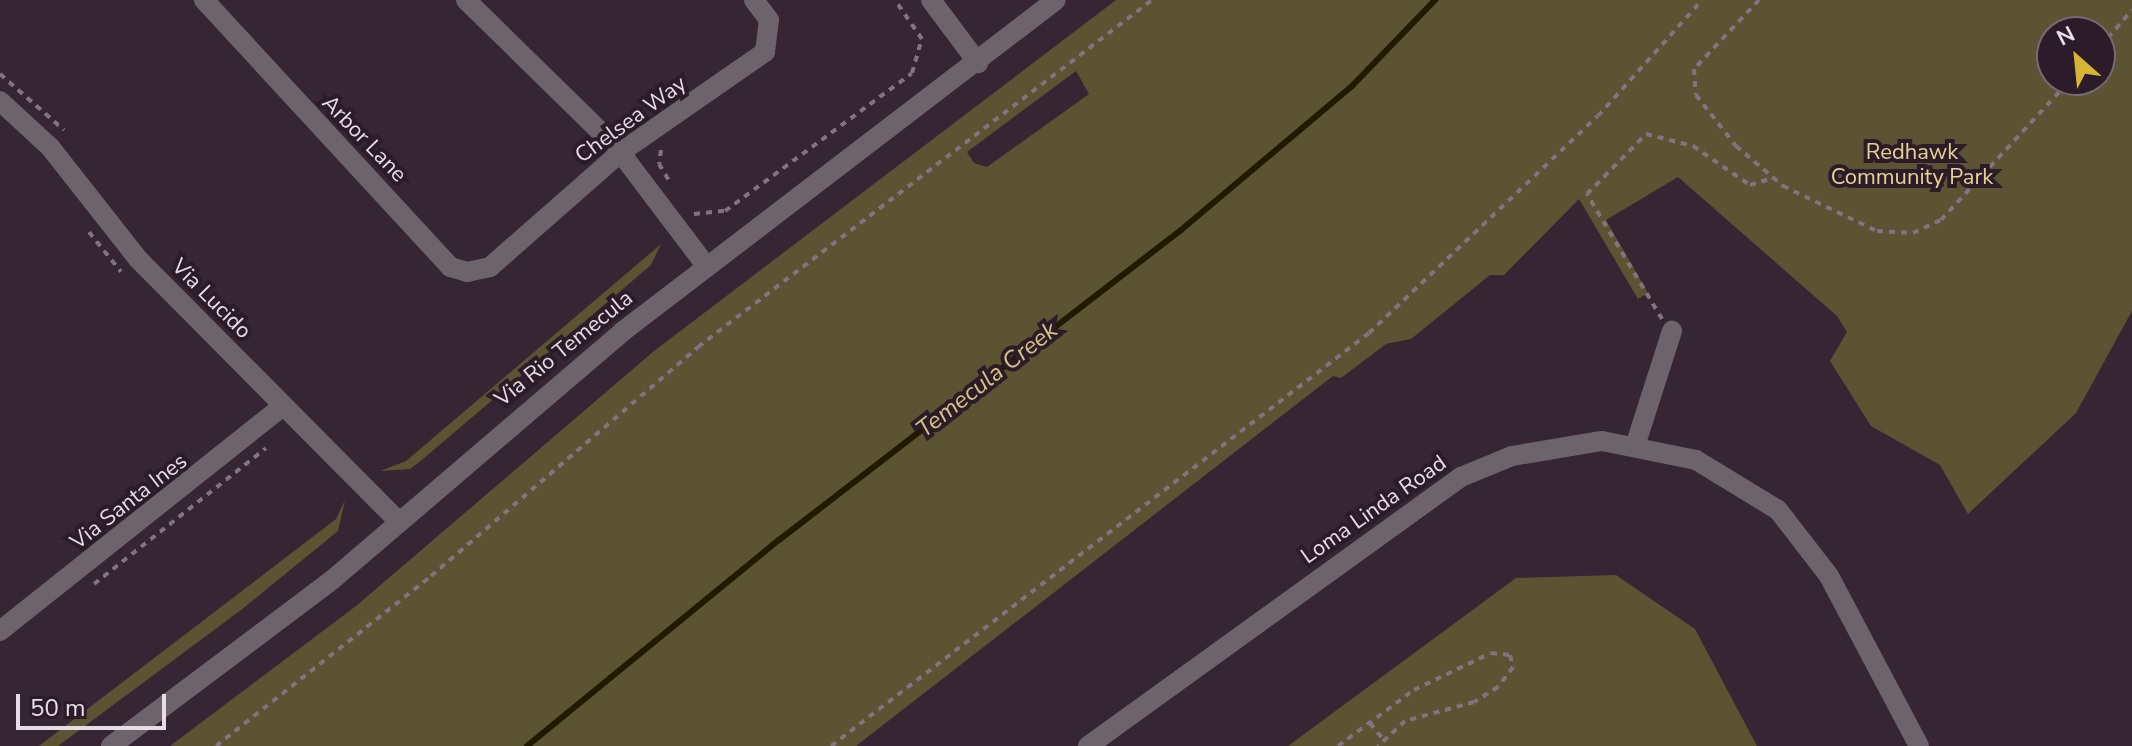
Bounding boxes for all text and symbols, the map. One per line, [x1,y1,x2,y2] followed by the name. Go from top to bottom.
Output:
[2036,16,2116,96] north arrow
[2052,19,2080,54] text: N
[570,71,692,169] street label: Chelsea Way
[316,90,412,188] street label: Arbor Lane
[1831,139,1993,190] park label: Redhawk Community Park
[166,254,256,344] street label: Via Lucido
[490,285,638,413] street label: Via Rio Temecula
[911,316,1063,444] water label: Temecula Creek
[65,448,193,556] street label: Via Santa Ines
[1296,450,1452,570] street label: Loma Linda Road
[20,678,170,728] scale bar
[30,692,86,724] text: 50 m

